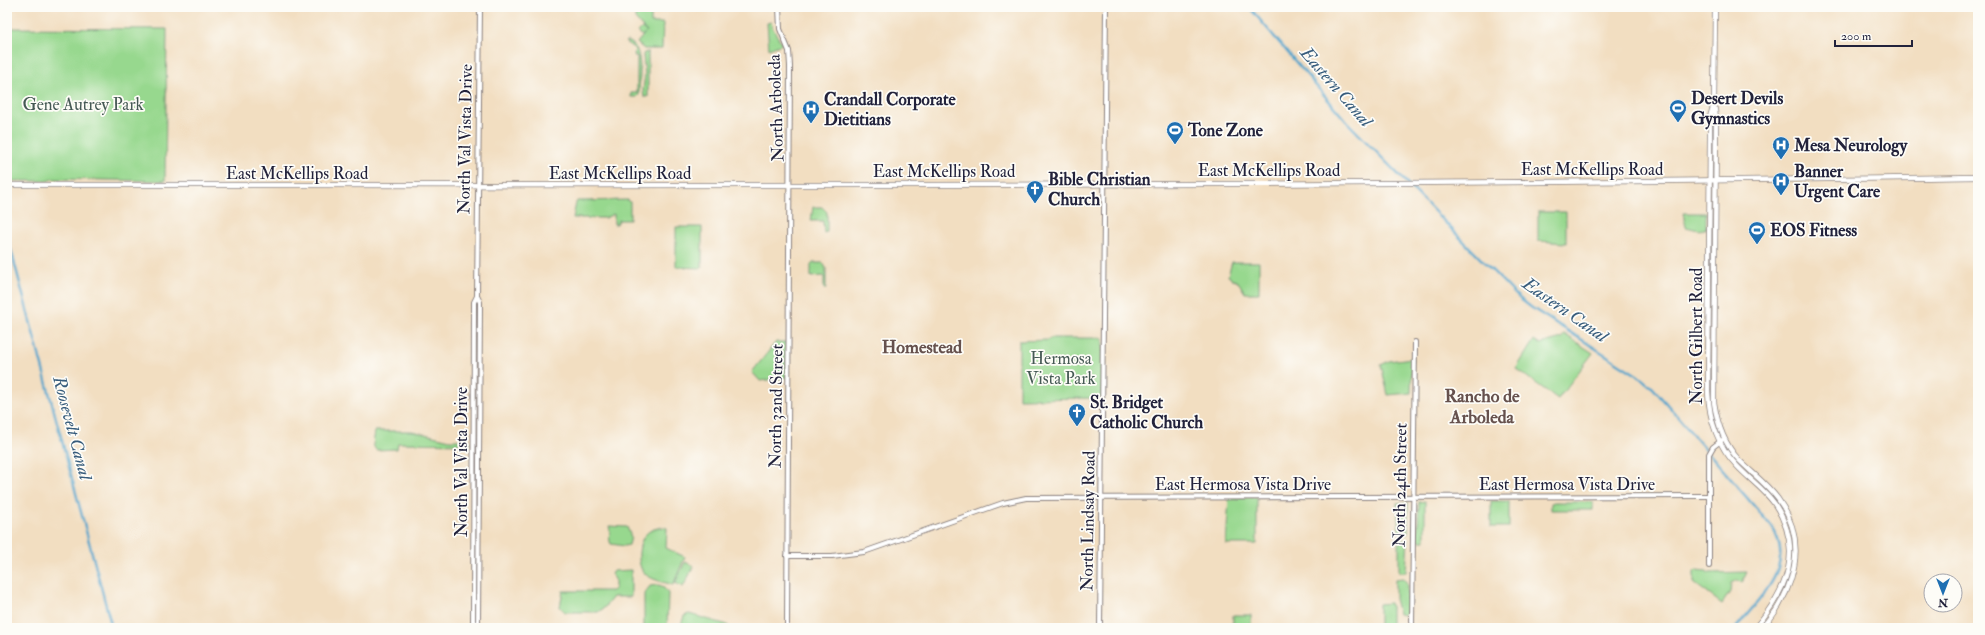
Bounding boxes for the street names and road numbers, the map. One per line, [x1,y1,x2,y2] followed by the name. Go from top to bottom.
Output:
[764,53,788,162] street label: North Arboleda
[453,64,477,214] street label: North Val Vista Drive
[1521,159,1664,181] street label: East McKellips Road
[1198,160,1341,182] street label: East McKellips Road
[873,161,1016,183] street label: East McKellips Road
[226,163,369,185] street label: East McKellips Road
[549,163,692,185] street label: East McKellips Road
[1686,267,1707,404] street label: North Gilbert Road
[764,343,788,468] street label: North 32nd Street
[451,387,472,537] street label: North Val Vista Drive
[1388,422,1412,547] street label: North 24th Street
[1076,450,1101,591] street label: North Lindsay Road
[1155,474,1331,495] street label: East Hermosa Vista Drive
[1479,474,1655,495] street label: East Hermosa Vista Drive

